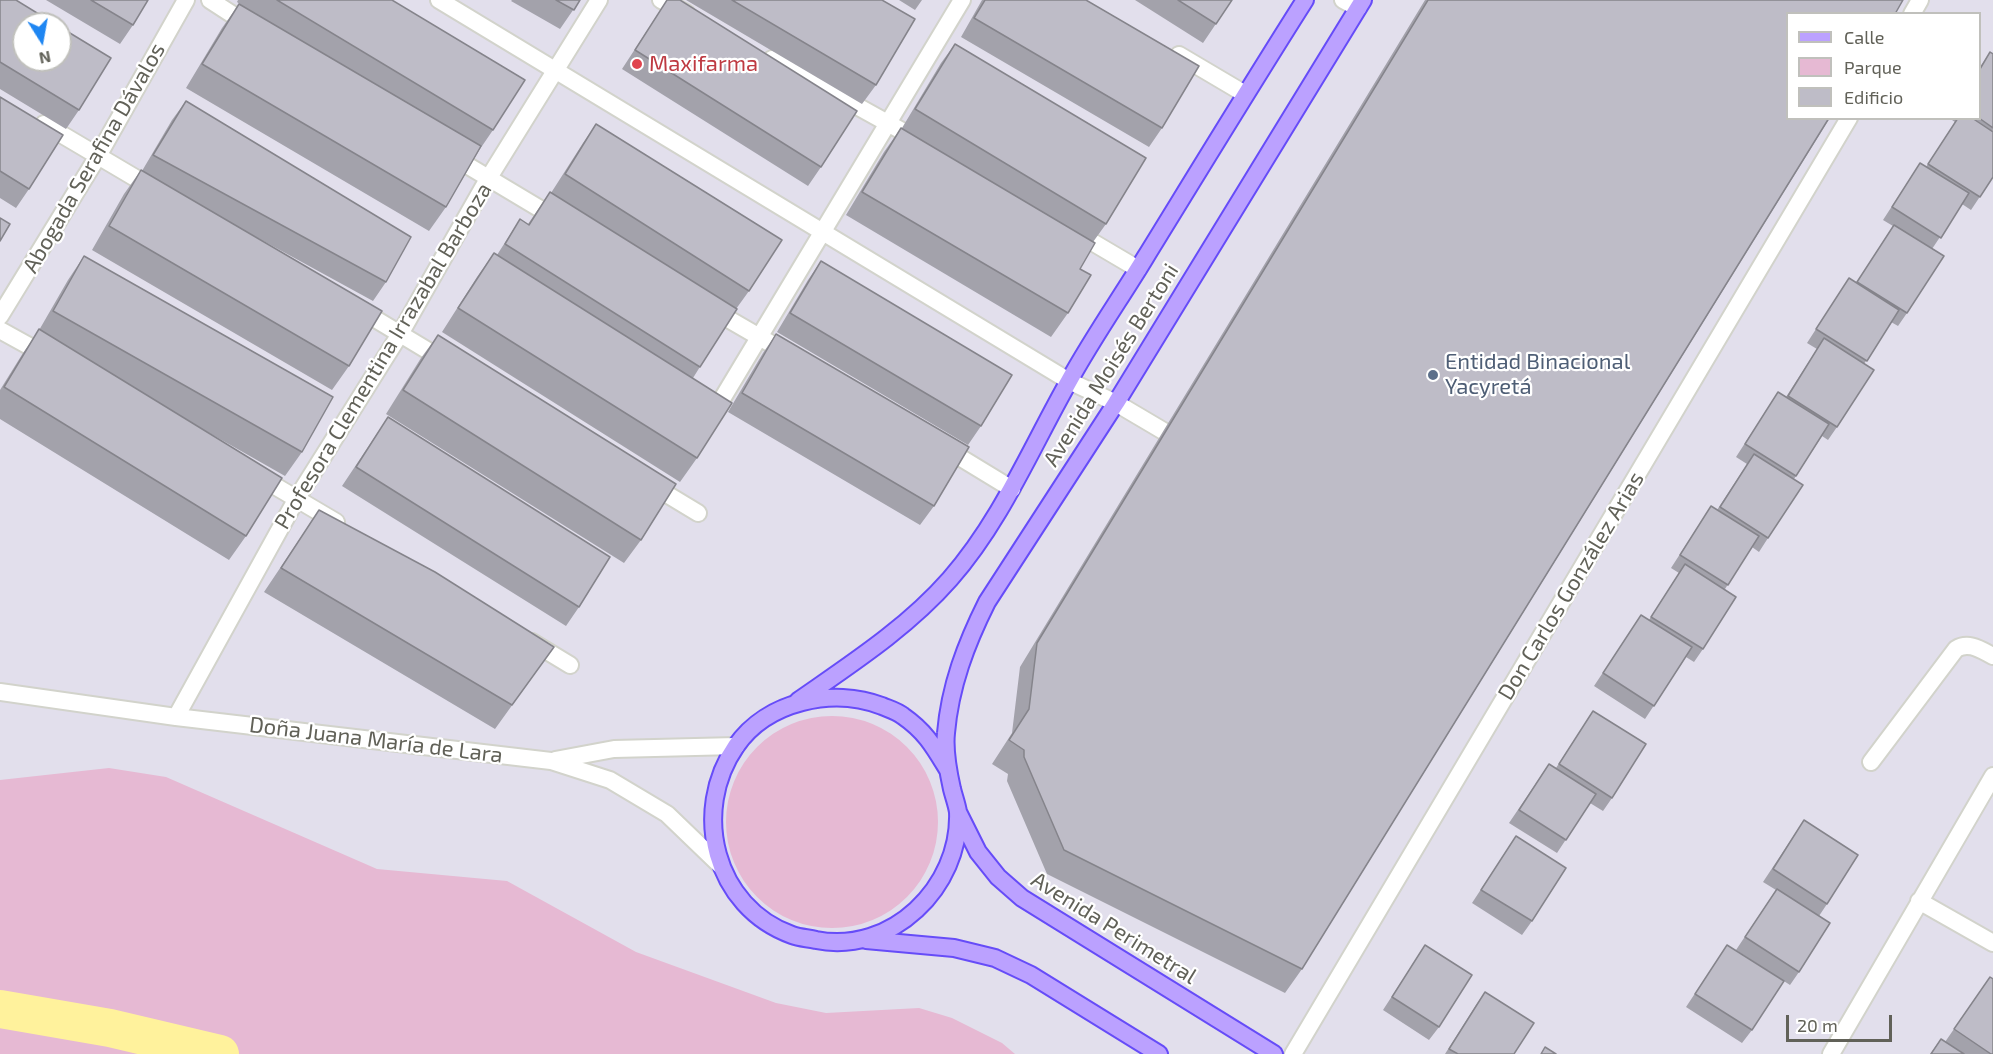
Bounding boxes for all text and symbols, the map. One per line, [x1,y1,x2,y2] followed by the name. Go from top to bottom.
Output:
[12,12,72,72] north arrow
[1786,12,1981,120] legend
[1844,26,1885,48] text: Calle
[17,38,171,278] street label: Abogada Serafina Dávalos
[38,48,53,69] text: N
[649,51,758,77] place label: Maxifarma
[1844,56,1902,78] text: Parque
[630,57,644,71] marker: Maxifarma
[1844,86,1903,108] text: Edificio
[269,178,497,534] street label: Profesora Clementina Irrazabal Barboza
[1038,259,1184,471] street label: Avenida Moisés Bertoni
[1445,349,1630,400] place label: Entidad Binacional Yacyretá
[1426,368,1440,382] marker: Entidad Binacional Yacyretá
[1492,467,1650,705] street label: Don Carlos González Arias
[248,711,504,769] street label: Doña Juana María de Lara
[1026,866,1202,990] street label: Avenida Perimetral
[1789,1003,1896,1041] scale bar
[1797,1014,1838,1036] text: 20 m

